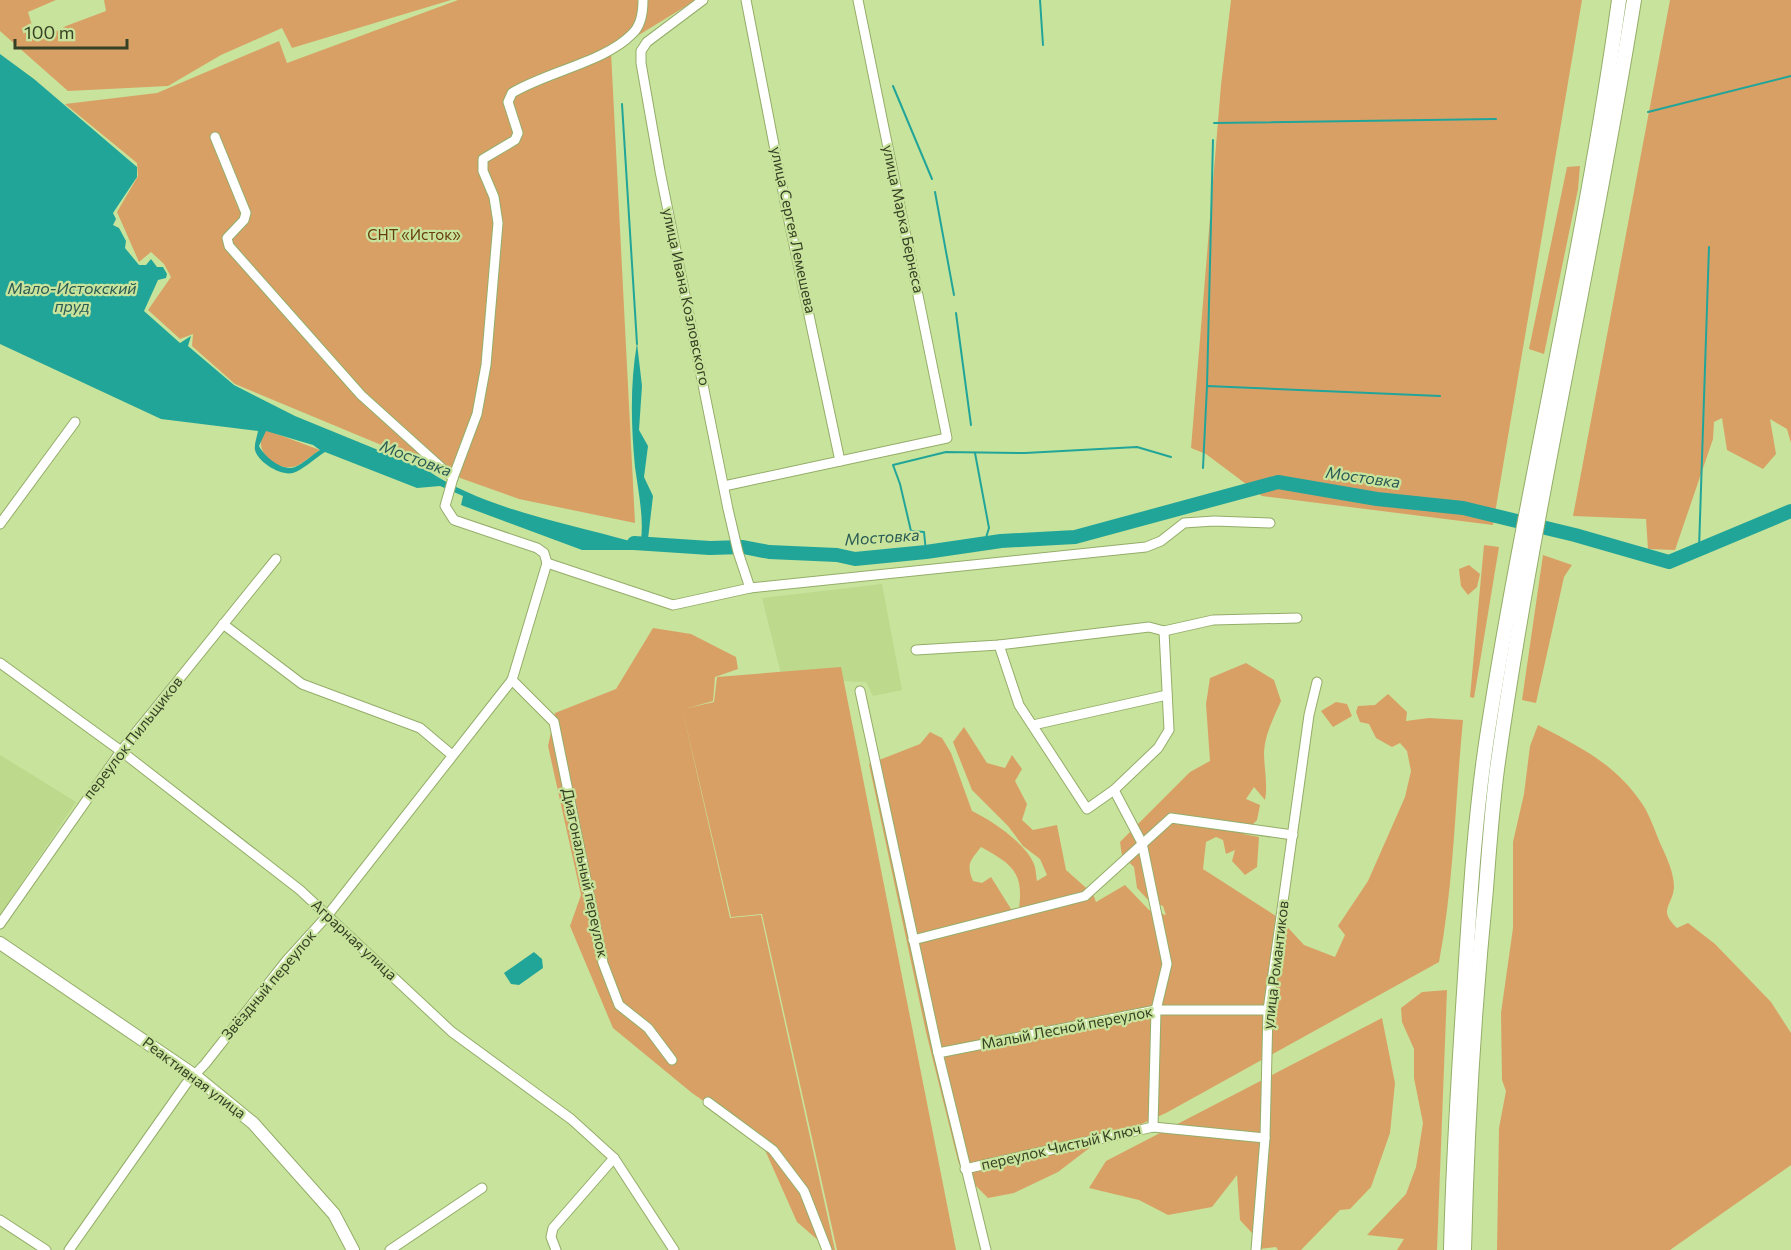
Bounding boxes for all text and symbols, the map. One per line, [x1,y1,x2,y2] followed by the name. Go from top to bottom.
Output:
[15,12,128,50] scale bar
[24,21,74,43] text: 100 m
[879,143,928,295] street label: улица Марка Бернеса
[768,145,820,315] street label: улица Сергея Лемешева
[659,206,715,387] street label: улица Ивана Козловского
[367,225,461,243] park label: СНТ «Исток»
[8,278,137,315] water label: Мало-Истокский пруд
[378,435,455,480] water label: Мостовка
[1325,462,1402,491] water label: Мостовка
[844,524,920,549] water label: Мостовка
[79,672,186,802] street label: переулок Пильщиков
[559,786,613,959] street label: Диагональный переулок
[308,895,401,983] street label: Аграрная улица
[1258,900,1292,1030] street label: улица Романтиков
[217,926,319,1043] street label: Звёздный переулок
[979,1002,1154,1052] street label: Малый Лесной переулок
[139,1033,250,1122] street label: Реактивная улица
[979,1119,1142,1173] street label: переулок Чистый Ключ

